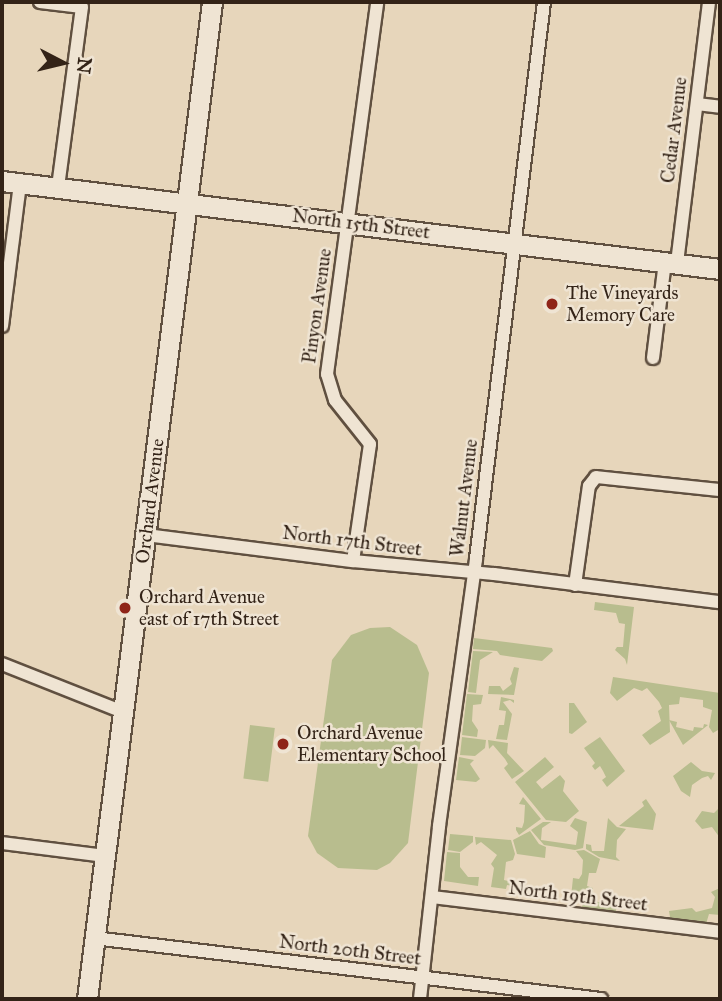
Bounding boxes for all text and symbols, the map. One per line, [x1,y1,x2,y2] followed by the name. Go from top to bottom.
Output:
[28,28,98,98] north arrow
[72,56,97,75] text: N
[656,76,692,184] street label: Cedar Avenue
[291,204,431,244] street label: North 15th Street
[298,247,336,365] street label: Pinyon Avenue
[566,282,678,326] place label: The Vineyards Memory Care
[544,296,560,312] marker: The Vineyards Memory Care
[131,437,169,565] street label: Orchard Avenue
[445,438,483,558] street label: Walnut Avenue
[281,521,423,561] street label: North 17th Street
[139,586,279,630] place label: Orchard Avenue east of 17th Street
[117,600,133,616] marker: Orchard Avenue east of 17th Street
[297,722,446,766] place label: Orchard Avenue Elementary School
[275,736,291,752] marker: Orchard Avenue Elementary School
[507,876,649,916] street label: North 19th Street
[278,930,422,970] street label: North 20th Street

